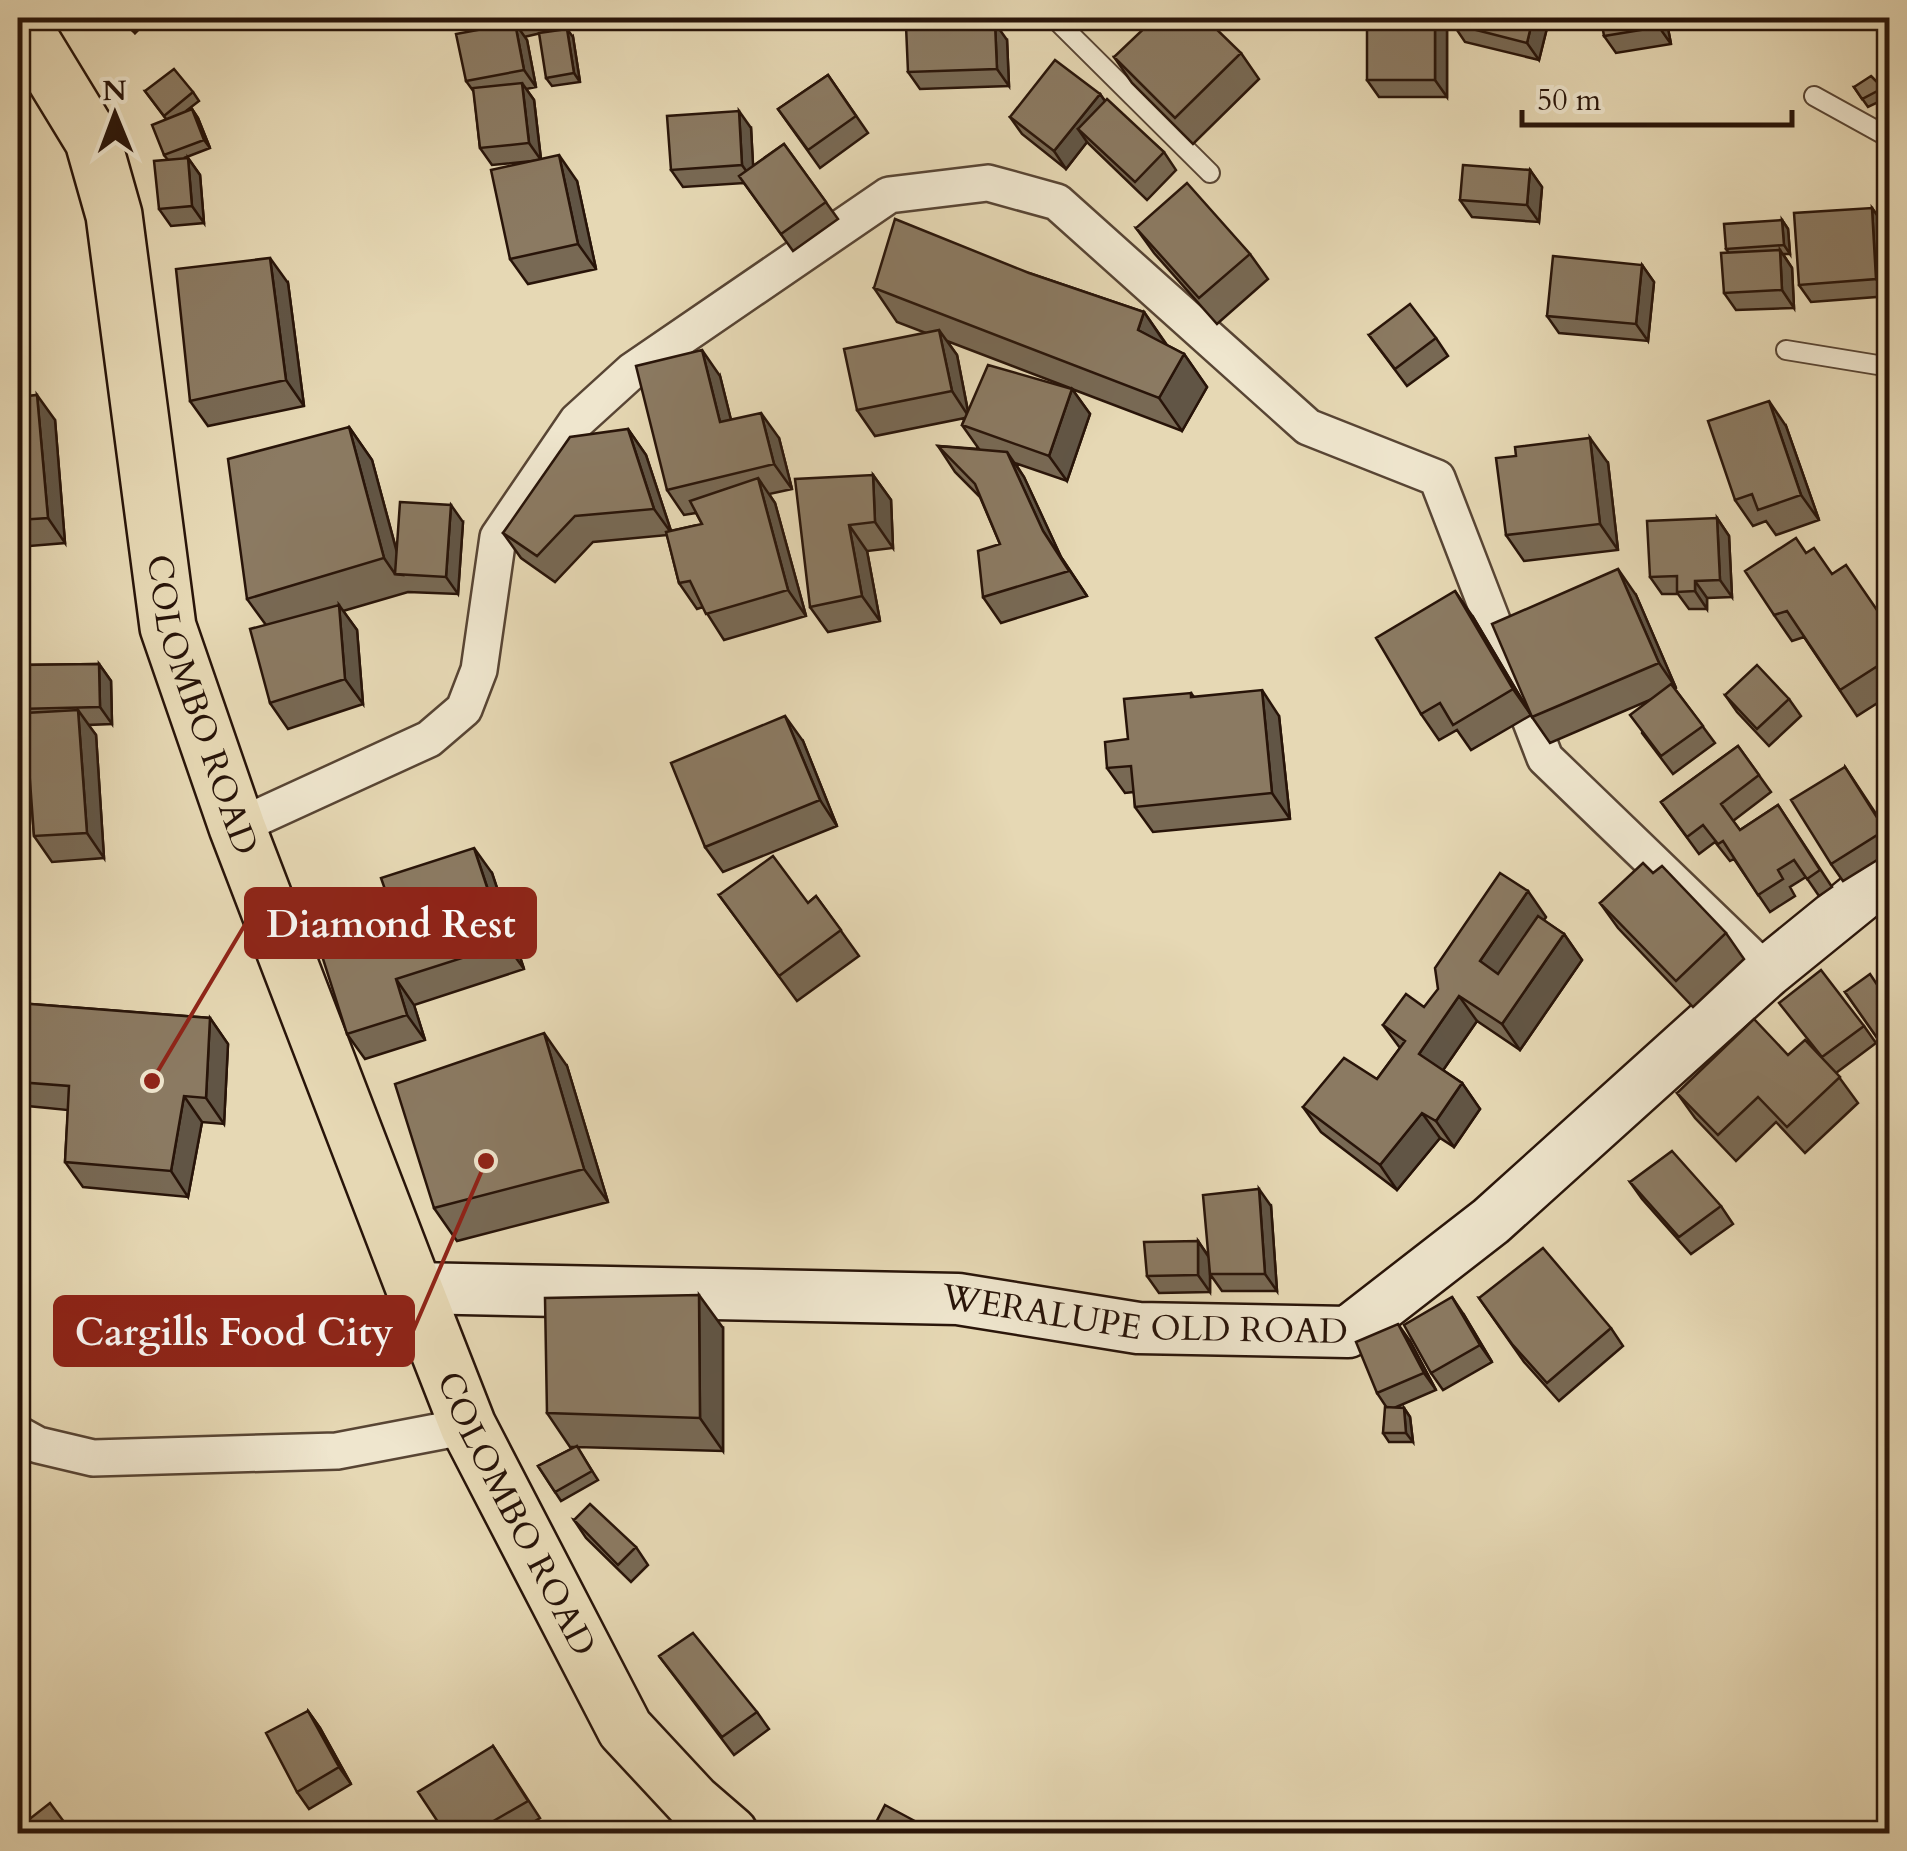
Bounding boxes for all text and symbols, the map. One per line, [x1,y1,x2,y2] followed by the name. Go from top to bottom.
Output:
[65,65,165,165] north arrow
[1522,65,1792,127] scale bar
[102,72,127,110] text: N
[1537,80,1602,121] text: 50 m
[135,552,270,862] street label: COLOMBO ROAD
[246,889,535,957] callout: Diamond Rest
[266,899,516,951] text: Diamond Rest
[937,1273,1348,1356] street label: WERALUPE OLD ROAD
[55,1297,413,1365] callout: Cargills Food City
[75,1307,394,1359] text: Cargills Food City
[425,1365,607,1665] street label: COLOMBO ROAD

